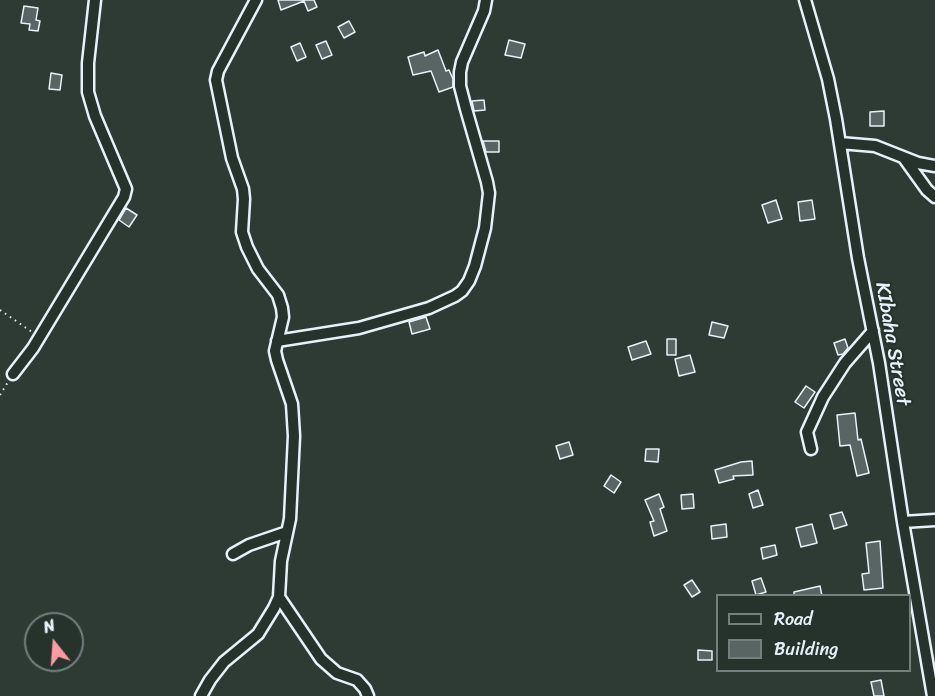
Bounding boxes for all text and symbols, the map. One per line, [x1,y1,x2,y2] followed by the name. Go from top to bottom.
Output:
[869,280,915,408] street label: KIbaha Street
[716,594,911,672] legend
[774,603,813,635] text: Road
[40,611,59,642] text: N
[24,612,84,672] north arrow
[774,633,838,665] text: Building

